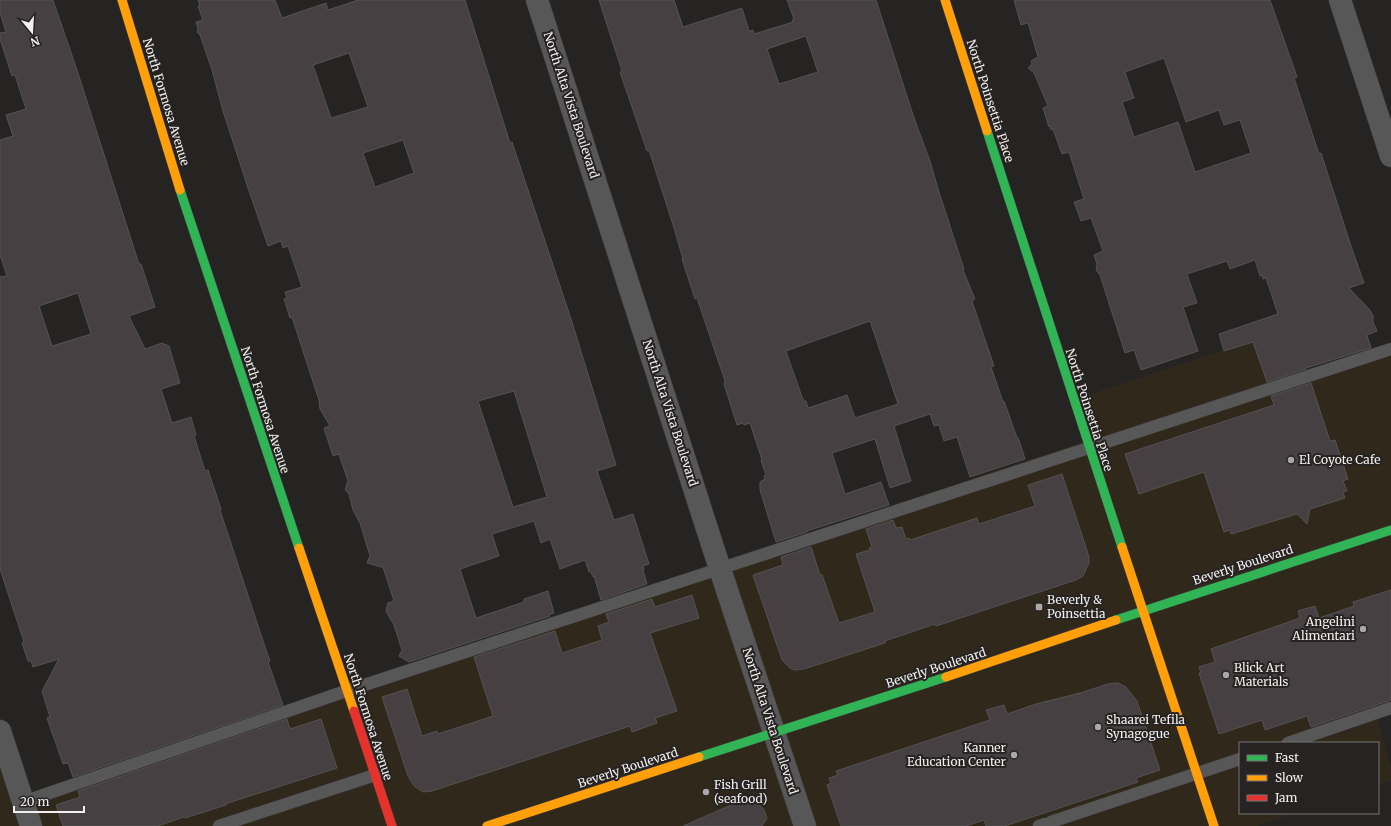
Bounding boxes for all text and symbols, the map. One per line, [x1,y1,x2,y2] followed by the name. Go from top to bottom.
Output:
[12,12,52,52] north arrow
[541,30,602,180] street label: North Alta Vista Boulevard
[29,34,41,50] text: N
[140,36,193,167] street label: North Formosa Avenue
[964,38,1017,164] street label: North Poinsettia Place
[640,338,701,488] street label: North Alta Vista Boulevard
[238,345,293,475] street label: North Formosa Avenue
[1063,347,1116,473] street label: North Poinsettia Place
[1299,452,1380,467] place label: El Coyote Cafe
[1286,455,1296,465] marker: El Coyote Cafe
[1191,541,1295,588] street label: Beverly Boulevard
[1047,592,1106,621] place label: Beverly & Poinsettia
[1034,602,1044,612] marker: Beverly & Poinsettia
[1291,614,1355,643] place label: Angelini Alimentari
[1358,624,1368,634] marker: Angelini Alimentari
[884,644,988,691] street label: Beverly Boulevard
[740,646,801,796] street label: North Alta Vista Boulevard
[341,652,396,782] street label: North Formosa Avenue
[1234,660,1288,689] place label: Blick Art Materials
[1221,670,1231,680] marker: Blick Art Materials
[1106,712,1186,741] place label: Shaarei Tefila Synagogue
[1093,722,1103,732] marker: Shaarei Tefila Synagogue
[907,740,1007,769] place label: Kanner Education Center
[1239,742,1379,814] legend
[576,744,680,791] street label: Beverly Boulevard
[1009,750,1019,760] marker: Kanner Education Center
[1275,750,1299,765] text: Fast
[1275,770,1304,785] text: Slow
[714,777,767,806] place label: Fish Grill (seafood)
[701,787,711,797] marker: Fish Grill (seafood)
[14,788,84,814] scale bar
[1274,790,1298,805] text: Jam
[20,794,49,809] text: 20 m

